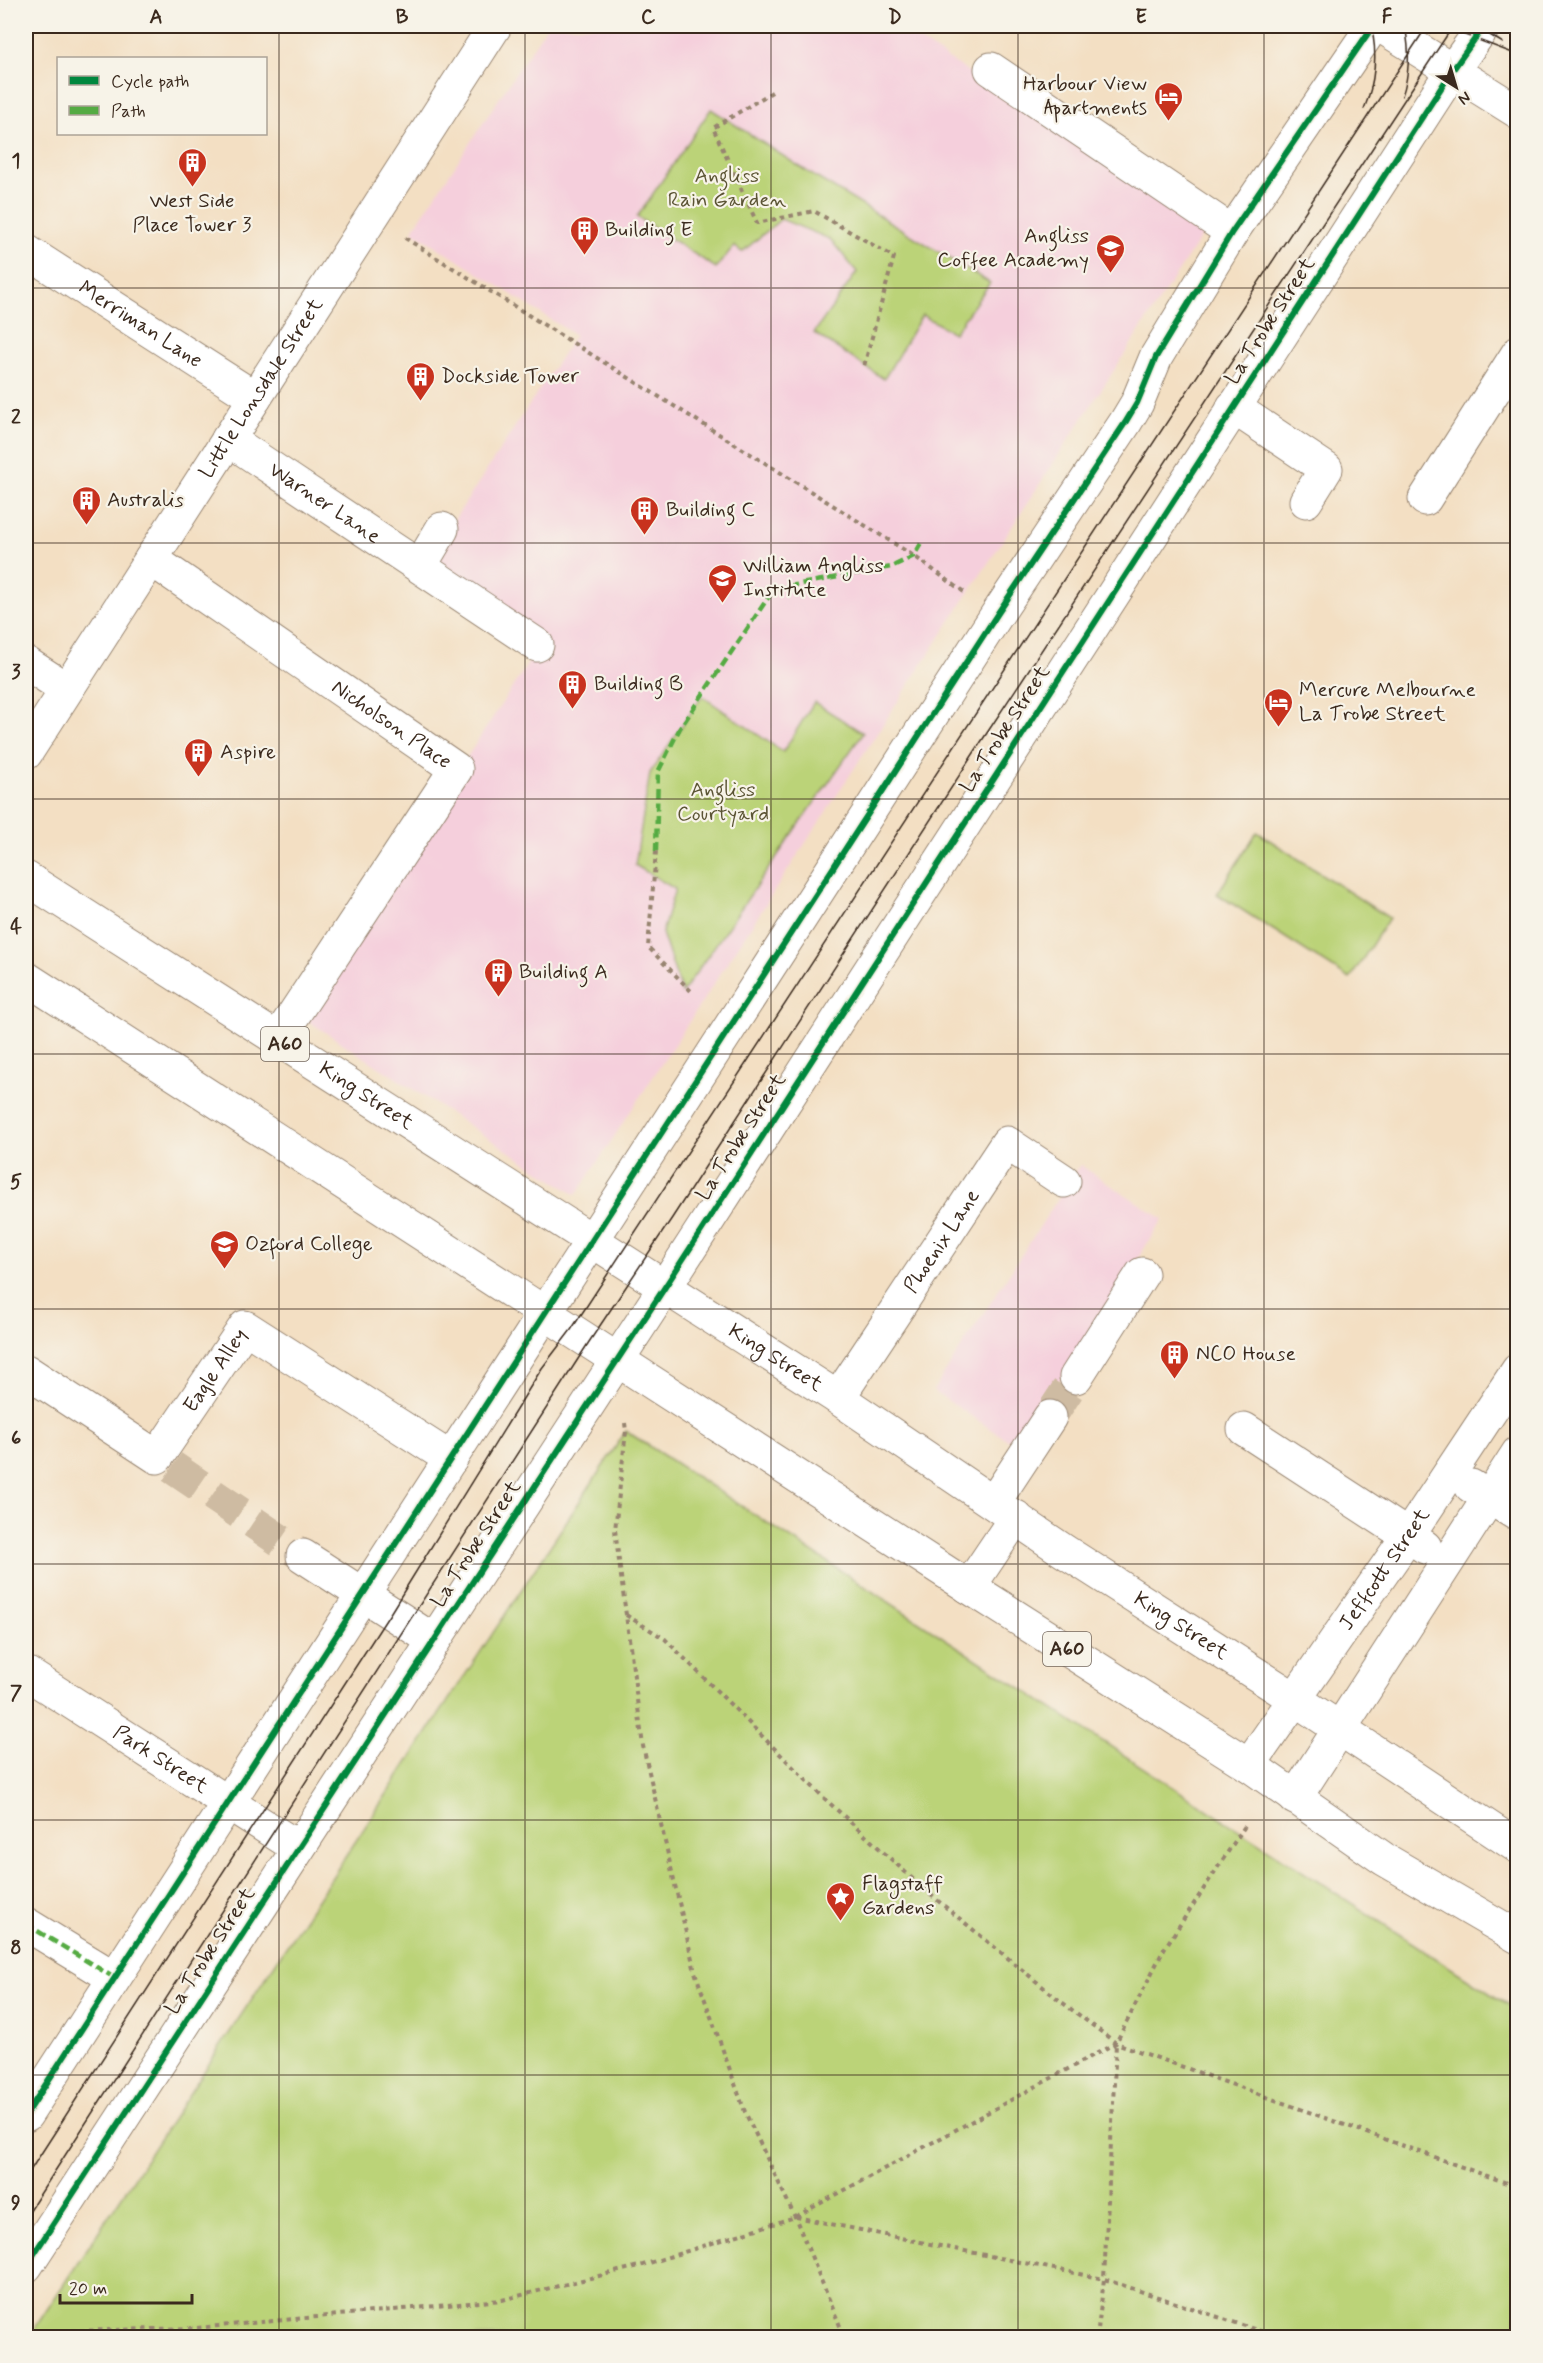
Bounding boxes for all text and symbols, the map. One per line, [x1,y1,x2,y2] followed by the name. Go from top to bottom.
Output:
[149,4,163,31] text: A
[396,4,409,31] text: B
[641,4,656,31] text: C
[888,4,902,31] text: D
[1135,4,1147,31] text: E
[1382,4,1393,31] text: F
[57,57,267,135] legend
[1426,57,1486,117] north arrow
[111,70,189,94] text: Cycle path
[1023,70,1147,123] place label: Harbour View Apartments
[1152,80,1184,122] hotel icon: Harbour View Apartments
[1454,86,1475,109] text: N
[111,100,146,124] text: Path
[176,146,208,188] building icon: West Side Place Tower 3
[12,148,20,175] text: 1
[668,162,787,214] park label: Angliss Rain Garden
[133,187,252,239] place label: West Side Place Tower 3
[568,214,600,256] building icon: Building E
[605,216,693,246] place label: Building E
[937,222,1089,274] place label: Angliss Coffee Academy
[1094,232,1126,274] school or university icon: Angliss Coffee Academy
[1218,251,1322,390] street label: La Trobe Street
[73,274,208,375] street label: Merriman Lane
[193,292,330,484] street label: Little Lonsdale Street
[404,360,436,402] building icon: Dockside Tower
[441,362,579,390] place label: Dockside Tower
[11,404,21,431] text: 2
[263,456,386,551] street label: Warner Lane
[70,484,102,526] building icon: Australis
[107,486,184,514] place label: Australis
[629,494,661,536] building icon: Building C
[666,496,755,526] place label: Building C
[743,552,884,604] place label: William Angliss Institute
[706,562,738,604] school or university icon: William Angliss Institute
[11,659,21,686] text: 3
[953,659,1057,798] street label: La Trobe Street
[557,668,589,710] building icon: Building B
[594,670,683,700] place label: Building B
[326,673,457,776] street label: Nicholson Place
[1299,676,1476,728] place label: Mercure Melbourne La Trobe Street
[1262,686,1294,728] hotel icon: Mercure Melbourne La Trobe Street
[183,736,215,778] building icon: Aspire
[220,738,276,766] place label: Aspire
[677,776,769,828] park label: Angliss Courtyard
[10,914,22,941] text: 4
[482,956,514,998] building icon: Building A
[519,958,608,988] place label: Building A
[261,1027,309,1061] road number: A60
[313,1055,420,1137] street label: King Street
[689,1067,793,1206] street label: La Trobe Street
[10,1169,22,1196] text: 5
[897,1184,986,1299] street label: Phoenix Lane
[208,1228,240,1270] school or university icon: Ozford College
[245,1230,373,1260] place label: Ozford College
[723,1317,829,1399] street label: King Street
[177,1323,254,1418] street label: Eagle Alley
[1159,1338,1191,1380] building icon: NCO House
[1196,1340,1296,1368] place label: NCO House
[11,1425,21,1452] text: 6
[424,1474,528,1613] street label: La Trobe Street
[1333,1502,1437,1636] street label: Jeffcott Street
[1128,1585,1234,1667] street label: King Street
[1043,1632,1091,1666] road number: A60
[10,1680,22,1707] text: 7
[108,1719,214,1801] street label: Park Street
[862,1870,943,1922] place label: Flagstaff Gardens
[825,1880,857,1922] place icon: Flagstaff Gardens
[158,1881,262,2020] street label: La Trobe Street
[10,1935,22,1962] text: 8
[11,2190,21,2217] text: 9
[60,2267,192,2305] scale bar
[69,2277,107,2301] text: 20 m

